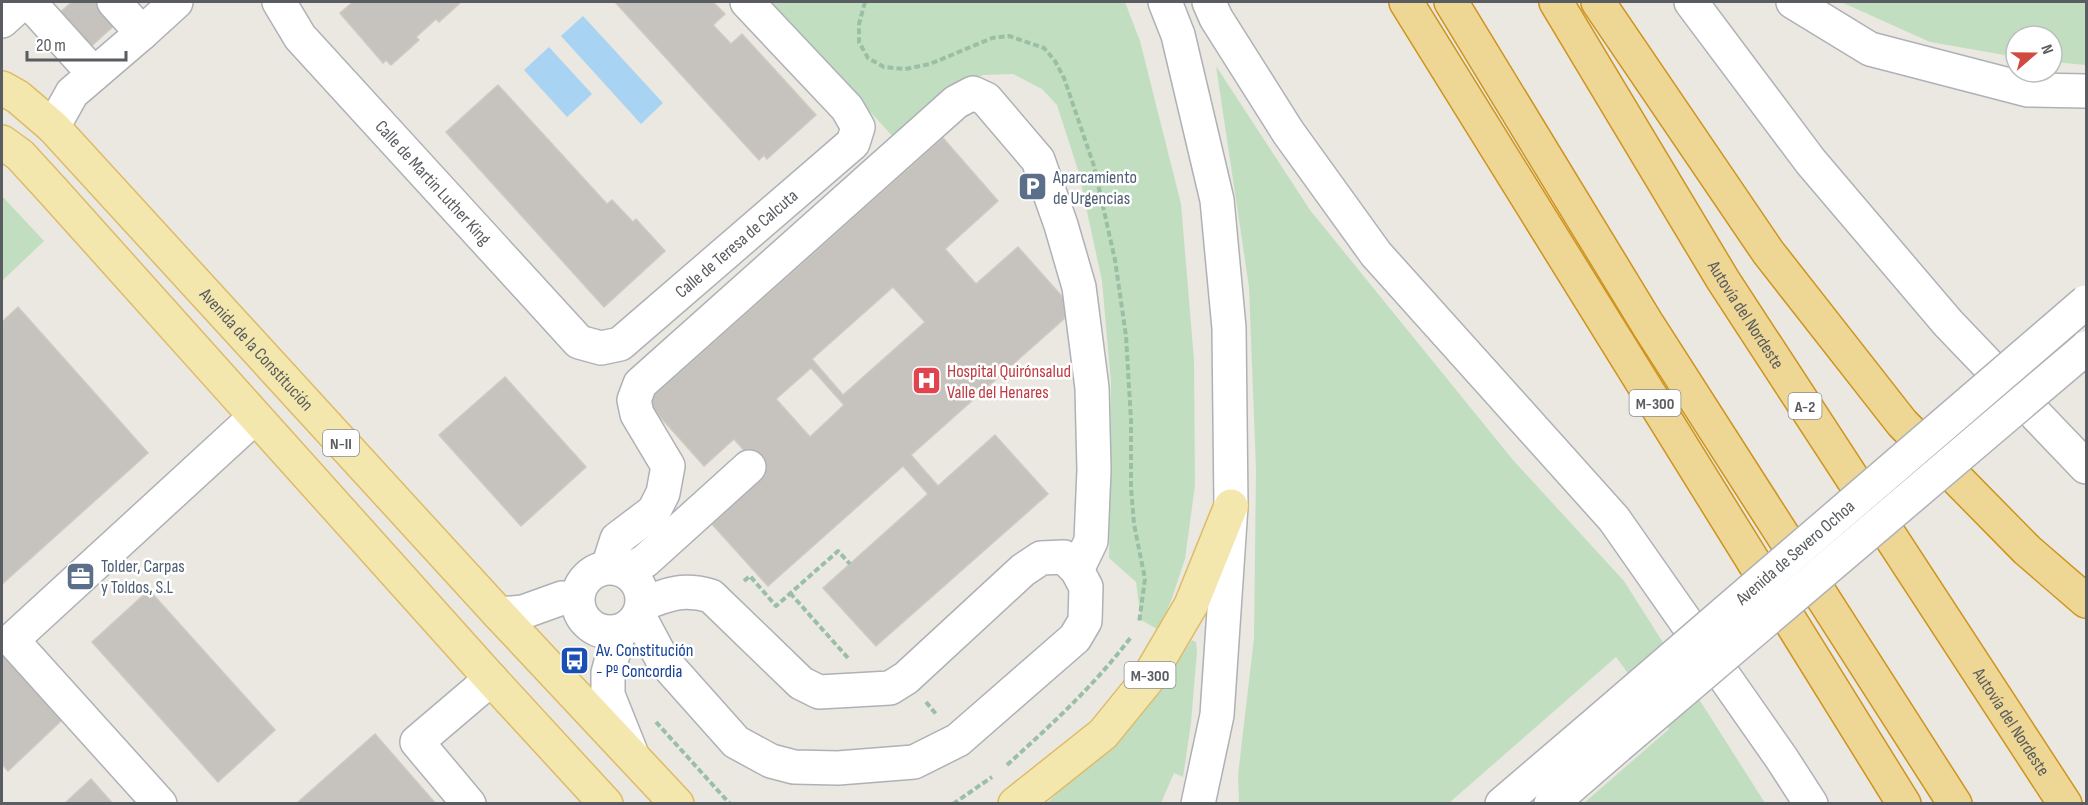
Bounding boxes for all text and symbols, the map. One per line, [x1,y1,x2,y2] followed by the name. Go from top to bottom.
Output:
[27,24,126,62] scale bar
[2004,24,2064,84] north arrow
[36,35,66,56] text: 20 m
[2036,42,2057,57] text: N
[370,116,495,250] street label: Calle de Martin Luther King
[1052,167,1137,209] place label: Aparcamiento de Urgencias
[1016,171,1048,203] parking icon: Aparcamiento de Urgencias
[671,185,802,303] street label: Calle de Teresa de Calcuta
[1702,256,1788,373] street label: Autovía del Nordeste
[194,283,318,415] street label: Avenida de la Constitución
[947,361,1071,403] place label: Hospital Quirónsalud Valle del Henares
[910,365,942,397] hospital icon: Hospital Quirónsalud Valle del Henares
[1630,390,1680,416] road number: M-300
[1788,393,1822,419] road number: A-2
[323,430,359,456] road number: N-II
[1731,496,1859,610] street label: Avenida de Severo Ochoa
[101,556,185,598] place label: Tolder, Carpas y Toldos, S.L
[64,560,96,592] office icon: Tolder, Carpas y Toldos, S.L
[595,640,693,682] place label: Av. Constitución - Pº Concordia
[559,644,591,676] bus stop icon: Av. Constitución - Pº Concordia
[1124,662,1176,688] road number: M-300
[1968,663,2054,780] street label: Autovía del Nordeste

